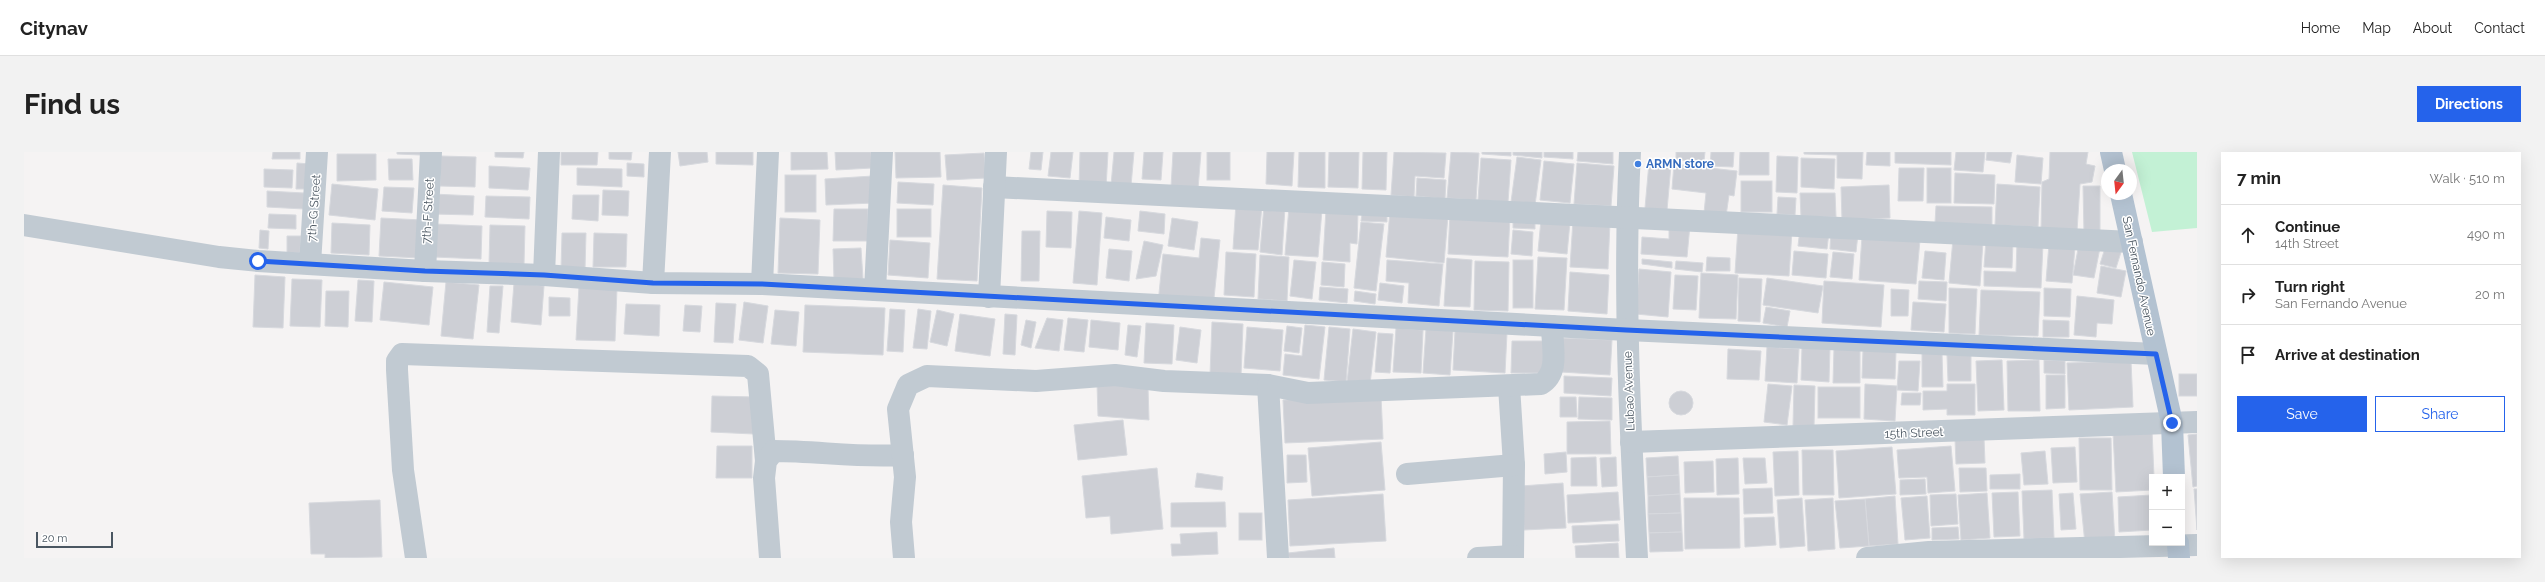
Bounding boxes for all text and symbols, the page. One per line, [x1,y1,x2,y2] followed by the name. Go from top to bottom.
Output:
[20,17,88,39] text: Citynav
[2301,20,2340,36] text: Home
[2362,20,2391,36] text: Map
[2413,20,2452,36] text: About
[2474,20,2525,36] text: Contact
[2417,86,2521,122] button: Directions
[24,88,120,121] text: Find us
[1646,157,1714,171] place label: ARMN store
[1633,159,1643,169] marker: ARMN store
[2101,164,2137,200] north arrow
[2237,168,2281,188] text: 7 min
[2430,171,2505,186] text: Walk · 510 m
[305,174,323,242] street label: 7th-G Street
[419,178,437,244] street label: 7th-F Street
[2119,215,2159,337] street label: San Fernando Avenue
[2275,218,2340,236] text: Continue
[2237,224,2259,246] icon: ahead
[2467,227,2505,242] text: 490 m
[2275,236,2339,251] text: 14th Street
[249,252,267,270] route start
[2275,278,2345,296] text: Turn right
[2237,284,2259,306] icon: right
[2475,287,2505,302] text: 20 m
[2275,296,2407,311] text: San Fernando Avenue
[2237,344,2259,366] icon: arrive
[2275,346,2420,364] text: Arrive at destination
[1621,351,1637,431] street label: Lubao Avenue
[2237,396,2367,432] button: Save
[2375,396,2505,432] button: Share
[2163,414,2181,432] route end
[1884,425,1944,441] street label: 15th Street
[2149,474,2185,546] map controls
[2149,474,2185,510] button: +
[2149,510,2185,546] button: −
[36,530,113,549] scale bar
[42,532,67,545] text: 20 m

